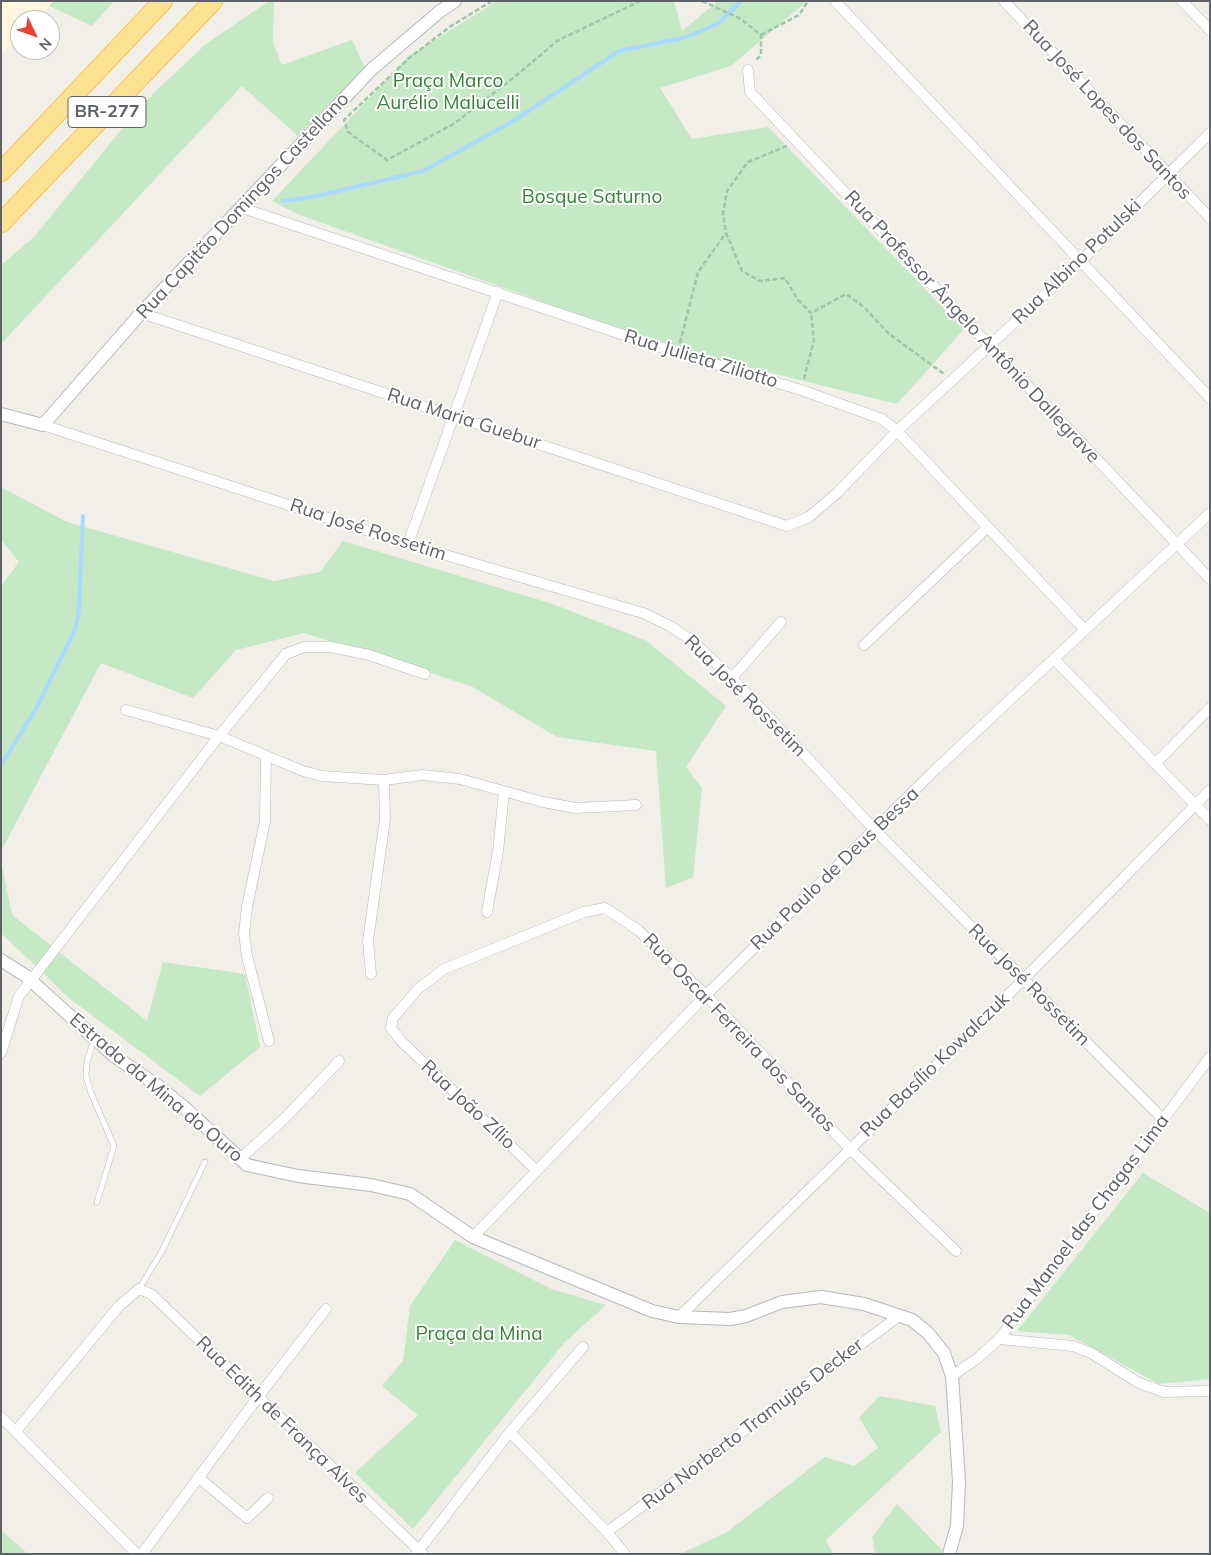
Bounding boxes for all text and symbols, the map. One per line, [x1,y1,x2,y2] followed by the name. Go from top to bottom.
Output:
[10,10,60,60] north arrow
[1018,15,1196,205] street label: Rua José Lopes dos Santos
[35,34,56,54] text: N
[376,70,520,114] park label: Praça Marco Aurélio Malucelli
[132,88,354,324] street label: Rua Capitão Domingos Castellano
[68,96,146,128] road number: BR-277
[522,186,662,208] park label: Bosque Saturno
[839,186,1105,468] street label: Rua Professor Ângelo Antônio Dallegrave
[1008,195,1146,329] street label: Rua Albino Potulski
[621,325,781,393] street label: Rua Julieta Ziliotto
[384,383,544,455] street label: Rua Maria Guebur
[287,494,449,566] street label: Rua José Rossetim
[679,630,811,762] street label: Rua José Rossetim
[746,783,924,955] street label: Rua Paulo de Deus Bessa
[963,919,1095,1051] street label: Rua José Rossetim
[638,929,840,1137] street label: Rua Oscar Ferreira dos Santos
[856,988,1014,1142] street label: Rua Basílio Kowalczuk
[65,1009,247,1167] street label: Estrada da Mina do Ouro
[416,1056,520,1154] street label: Rua João Zílio
[998,1110,1174,1334] street label: Rua Manoel das Chagas Lima
[415,1323,543,1345] park label: Praça da Mina
[191,1332,373,1508] street label: Rua Edith de França Alves
[638,1333,868,1515] street label: Rua Norberto Tramujas Decker

